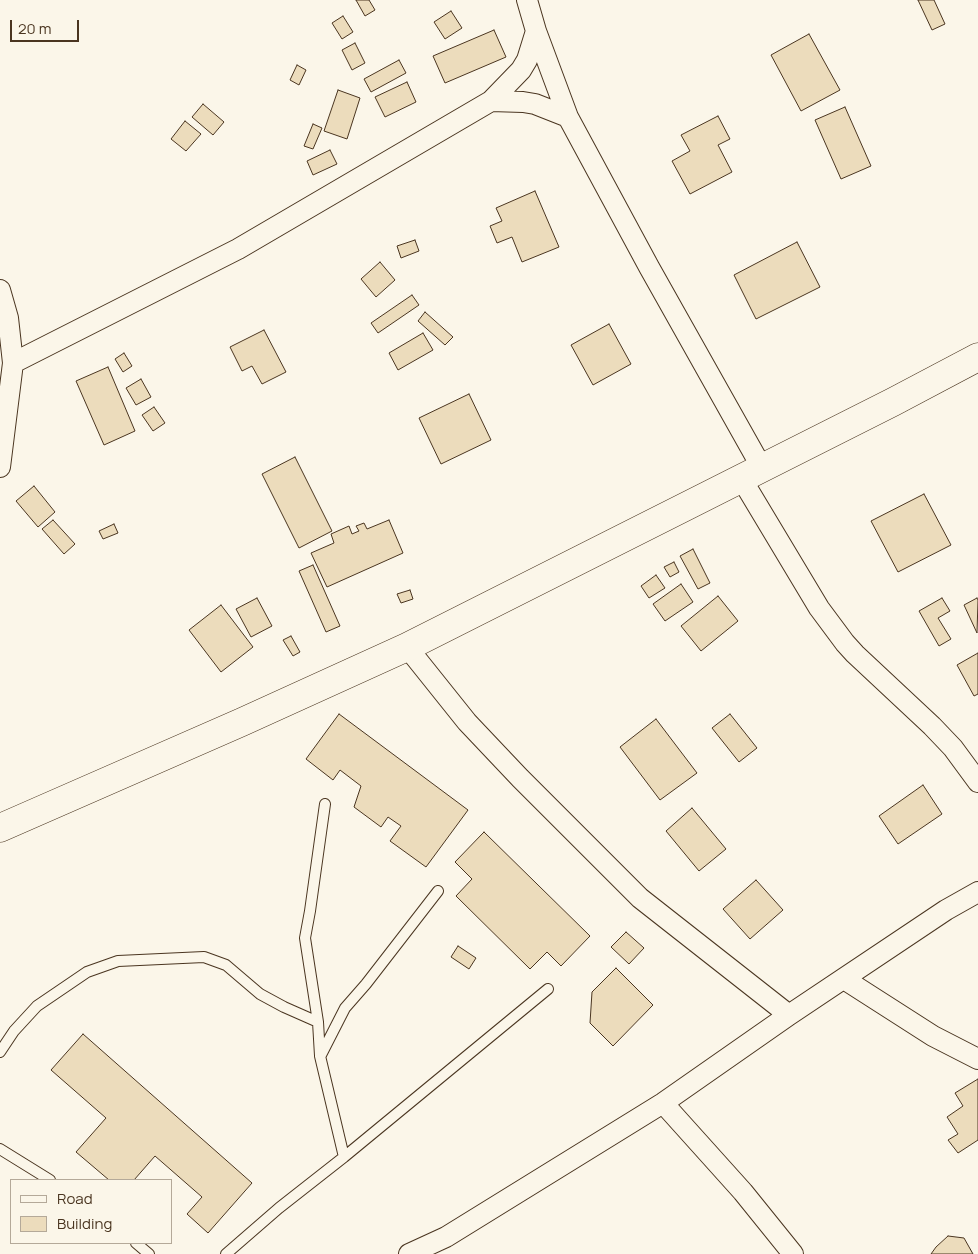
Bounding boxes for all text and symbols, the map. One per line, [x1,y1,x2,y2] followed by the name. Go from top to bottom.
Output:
[12,10,81,42] scale bar
[18,18,51,39] text: 20 m
[10,1179,172,1244] legend
[57,1188,93,1209] text: Road
[57,1213,112,1234] text: Building

